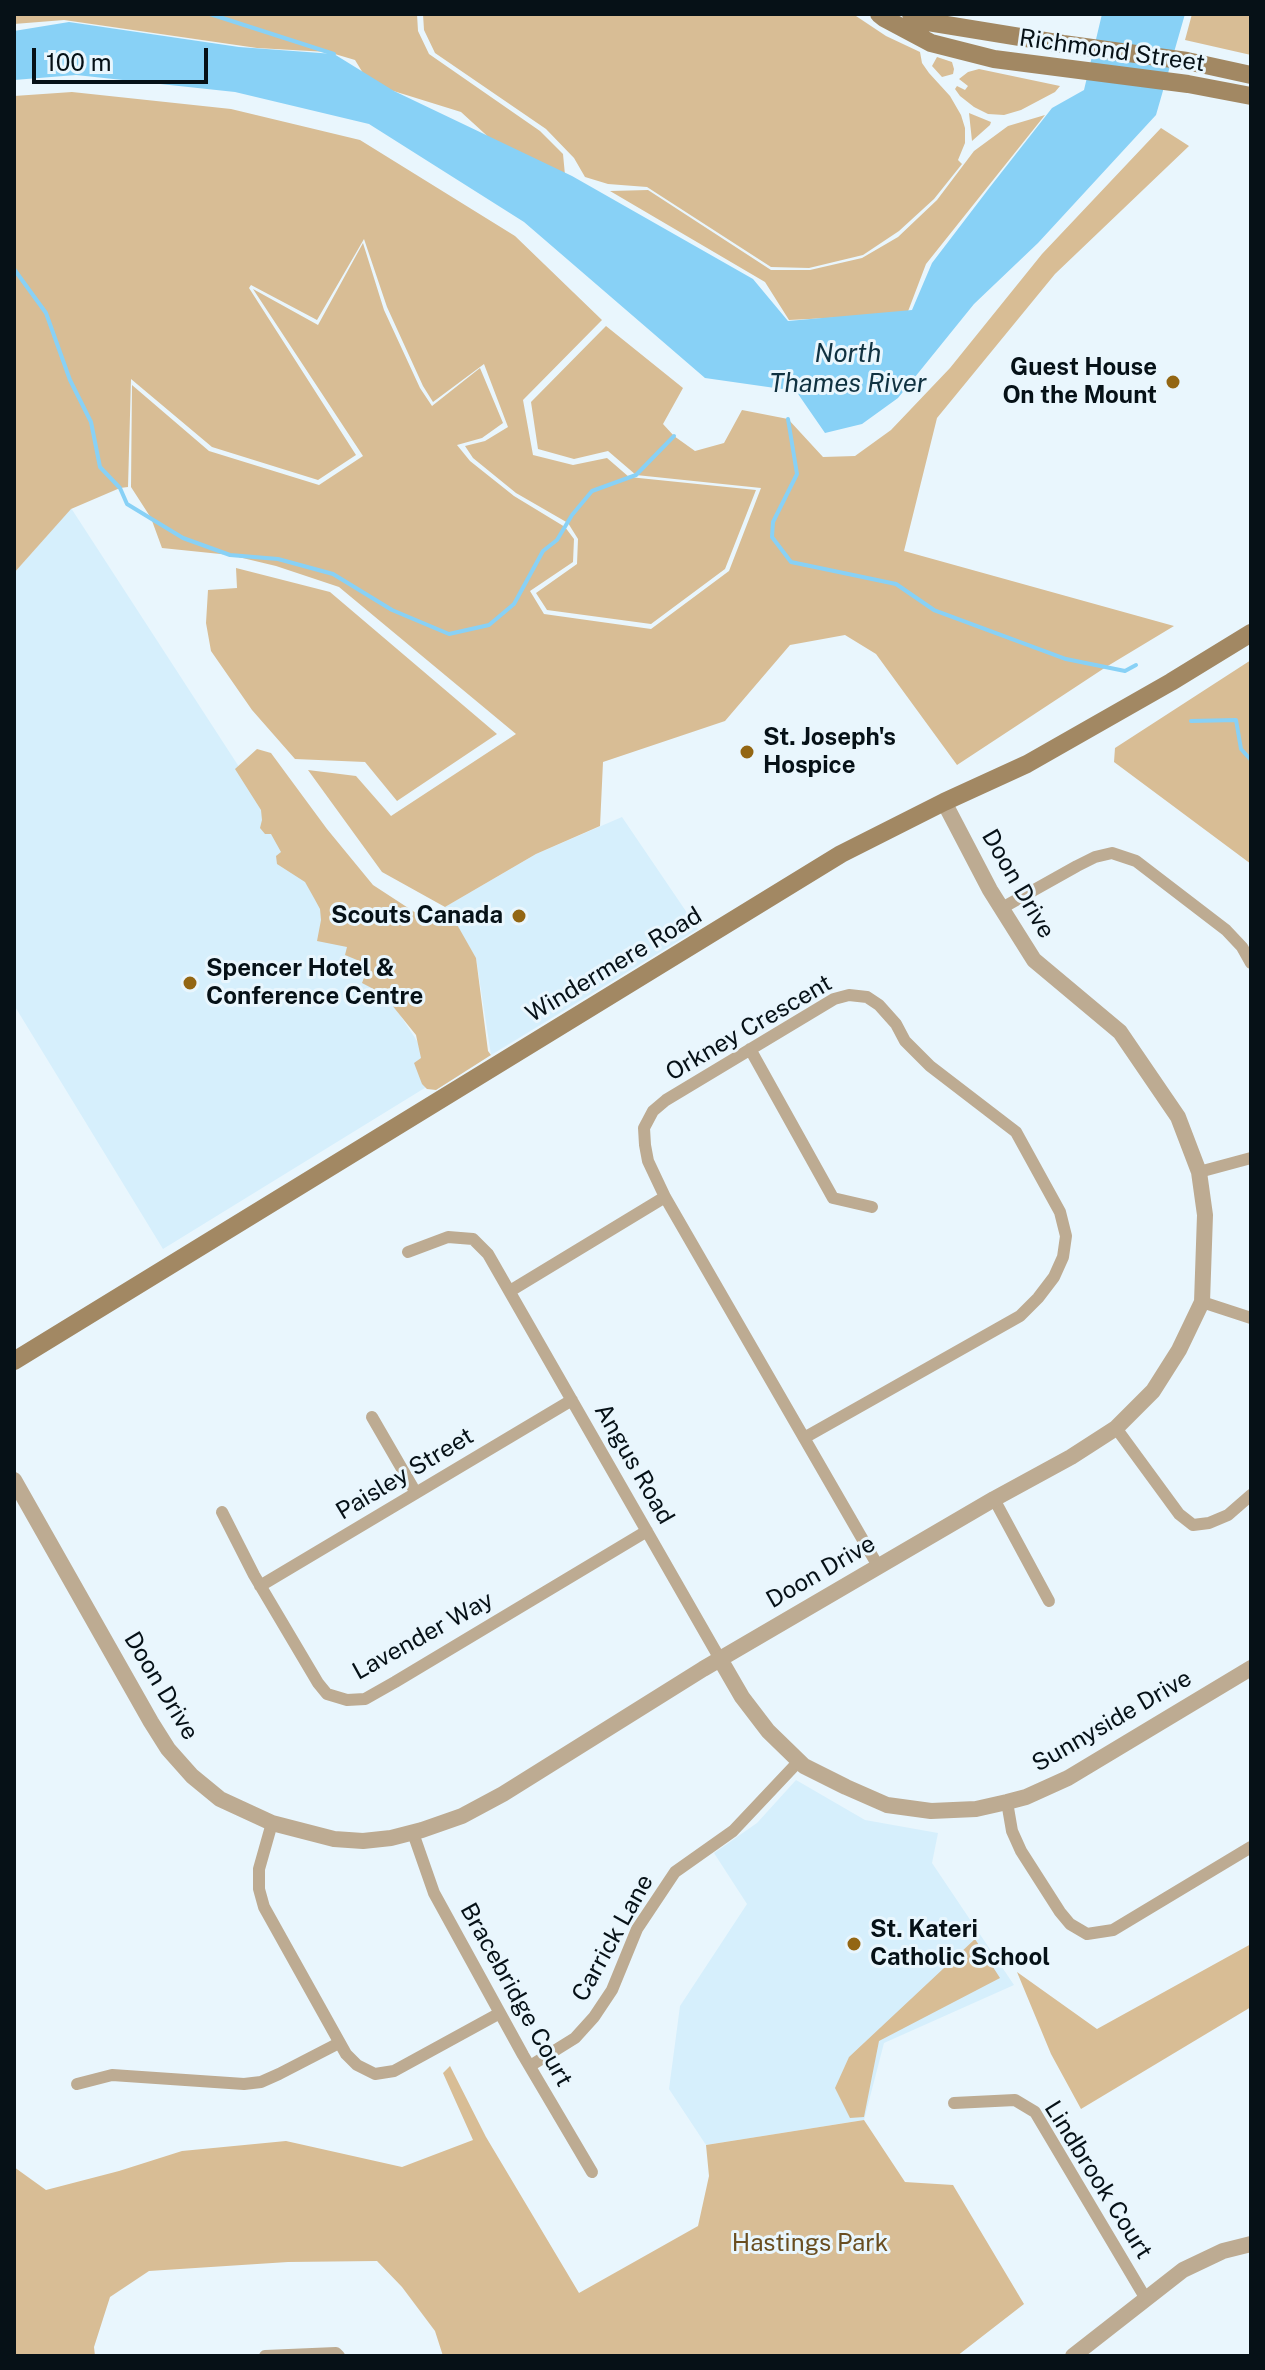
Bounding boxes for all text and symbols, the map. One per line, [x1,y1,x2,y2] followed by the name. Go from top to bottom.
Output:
[1017,24,1207,78] street label: Richmond Street
[36,32,212,82] scale bar
[46,48,112,76] text: 100 m
[769,338,927,400] water label: North Thames River
[1002,354,1157,410] place label: Guest House On the Mount
[1164,373,1182,391] marker: Guest House On the Mount
[763,724,896,780] place label: St. Joseph's Hospice
[738,743,756,761] marker: St. Joseph's Hospice
[975,824,1061,944] street label: Doon Drive
[521,901,707,1029] street label: Windermere Road
[331,902,503,930] place label: Scouts Canada
[510,907,528,925] marker: Scouts Canada
[206,955,423,1011] place label: Spencer Hotel & Conference Centre
[661,969,837,1087] street label: Orkney Crescent
[181,974,199,992] marker: Spencer Hotel & Conference Centre
[588,1399,680,1529] street label: Angus Road
[331,1422,479,1526] street label: Paisley Street
[761,1529,881,1615] street label: Doon Drive
[348,1586,498,1686] street label: Lavender Way
[118,1627,204,1745] street label: Doon Drive
[1027,1664,1197,1778] street label: Sunnyside Drive
[566,1869,660,2007] street label: Carrick Lane
[454,1898,578,2092] street label: Bracebridge Court
[870,1916,1050,1972] place label: St. Kateri Catholic School
[845,1935,863,1953] marker: St. Kateri Catholic School
[1038,2096,1158,2264] street label: Lindbrook Court
[732,2230,888,2258] park label: Hastings Park

